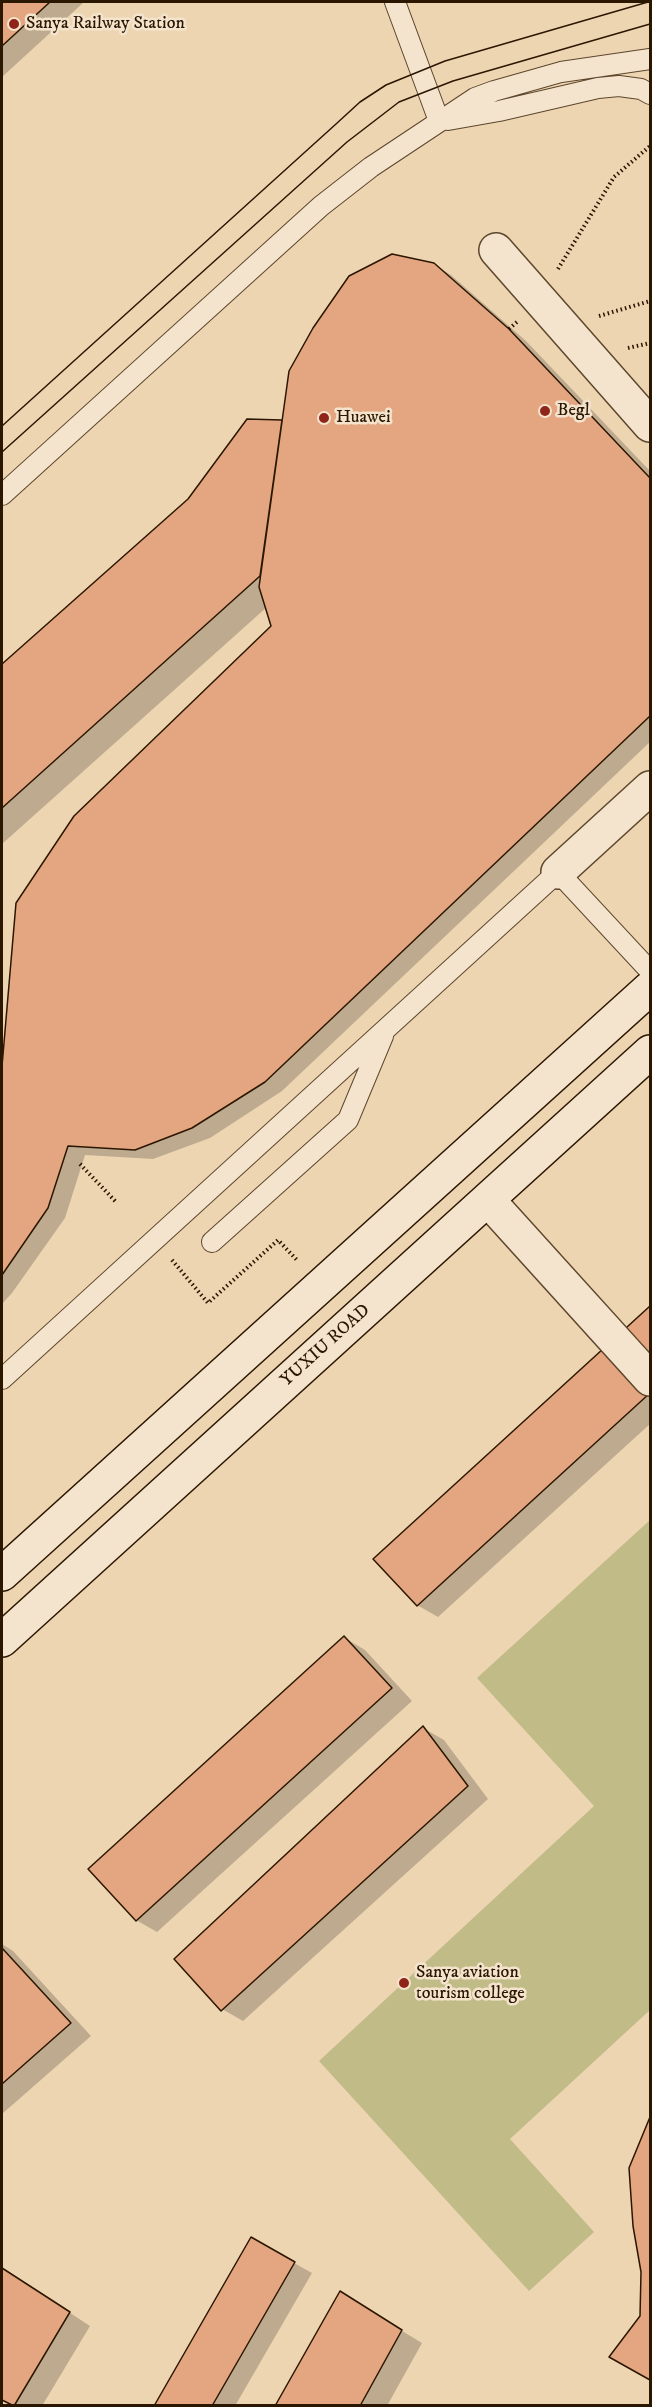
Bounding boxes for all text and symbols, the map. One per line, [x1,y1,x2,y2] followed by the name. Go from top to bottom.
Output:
[26,13,185,35] place label: Sanya Railway Station
[7,17,21,31] marker: Sanya Railway Station
[557,400,590,422] place label: Begl
[538,404,552,418] marker: Begl
[336,407,391,429] place label: Huawei
[317,411,331,425] marker: Huawei
[277,1300,375,1392] street label: YUXIU ROAD
[416,1962,525,2004] place label: Sanya aviation tourism college
[397,1976,411,1990] marker: Sanya aviation tourism college

